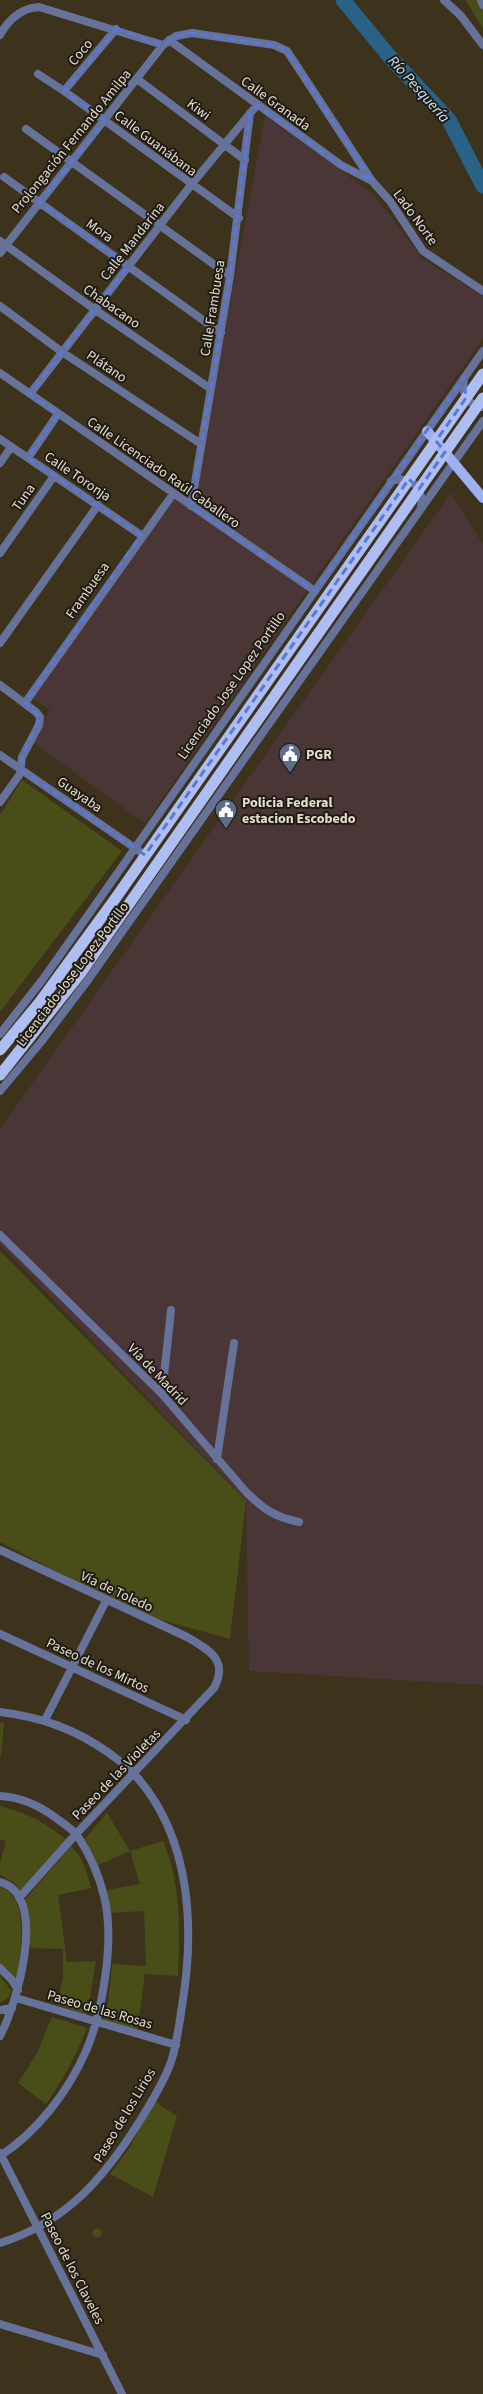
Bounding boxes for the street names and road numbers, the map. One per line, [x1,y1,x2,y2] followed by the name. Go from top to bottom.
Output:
[64,35,98,70] street label: Coco
[7,65,136,218] street label: Prolongación Fernando Amilpa
[236,72,314,136] street label: Calle Granada
[182,94,214,125] street label: Kiwi
[110,106,201,182] street label: Calle Guanábana
[388,185,442,250] street label: Lado Norte
[96,198,170,285] street label: Calle Mandarina
[82,214,117,247] street label: Mora
[196,259,230,358] street label: Calle Frambuesa
[79,280,144,334] street label: Chabacano
[82,346,131,388] street label: Plátano
[83,412,244,533] street label: Calle Licenciado Raúl Caballero
[40,447,115,507] street label: Calle Toronja
[7,480,40,515] street label: Tuna
[61,558,115,623] street label: Frambuesa
[173,608,291,764] street label: Licenciado Jose Lopez Portillo
[53,772,106,818] street label: Guayaba
[12,898,134,1051] street label: Licenciado Jose Lopez Portillo
[123,1339,192,1410] street label: Vía de Madrid
[77,1566,156,1618] street label: Vía de Toledo
[43,1633,152,1699] street label: Paseo de los Mirtos
[68,1724,166,1825] street label: Paseo de las Violetas
[45,1985,155,2035] street label: Paseo de las Rosas
[89,2064,161,2166] street label: Paseo de los Lirios
[35,2209,109,2328] street label: Paseo de los Claveles

